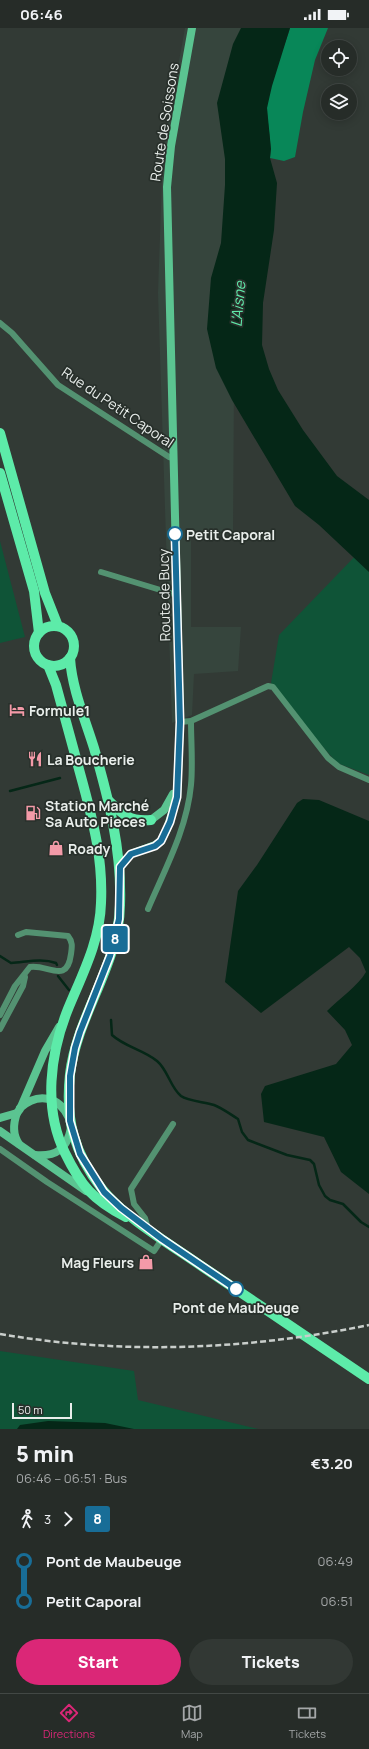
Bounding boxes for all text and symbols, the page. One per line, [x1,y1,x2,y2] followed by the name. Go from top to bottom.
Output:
[20,4,63,25] text: 06:46
[321,40,357,120] map controls
[321,40,357,76] button: locate
[145,61,183,183] street label: Route de Soissons
[321,84,357,120] button: layers
[226,279,251,328] water label: L'Aisne
[58,362,178,452] street label: Rue du Petit Caporal
[186,525,275,544] place label: Petit Caporal
[167,526,183,542] marker: Petit Caporal
[154,548,174,642] street label: Route de Bucy
[8,701,26,719] hotel icon: Formule1
[29,701,90,720] place label: Formule1
[26,750,44,768] restaurant icon: La Boucherie
[47,750,135,769] place label: La Boucherie
[45,796,149,831] place label: Station Marché Sa Auto Pieces
[24,804,42,822] fuel station icon: Station Marché Sa Auto Pieces
[47,839,65,857] shop icon: Roady
[68,839,111,858] place label: Roady
[102,926,128,952] line badge: 8
[111,929,119,948] text: 8
[61,1253,134,1272] place label: Mag Fleurs
[137,1253,155,1271] shop icon: Mag Fleurs
[228,1281,244,1297] marker: Pont de Maubeuge
[173,1298,299,1317] place label: Pont de Maubeuge
[12,1401,72,1420] scale bar
[18,1402,43,1417] text: 50 m
[16,1439,74,1469] text: 5 min
[311,1453,353,1474] text: €3.20
[16,1469,127,1487] text: 06:46 – 06:51 · Bus
[16,1508,38,1530] icon: walk
[57,1508,79,1530] icon: forward
[93,1509,102,1528] text: 8
[44,1510,51,1528] text: 3
[46,1551,182,1572] text: Pont de Maubeuge
[318,1552,353,1570] text: 06:49
[46,1591,142,1612] text: Petit Caporal
[321,1592,353,1610] text: 06:51
[16,1639,181,1685] button: Start
[189,1639,353,1685] button: Tickets
[43,1702,95,1741] tab: Directions
[181,1702,203,1741] tab: Map
[289,1702,326,1741] tab: Tickets

